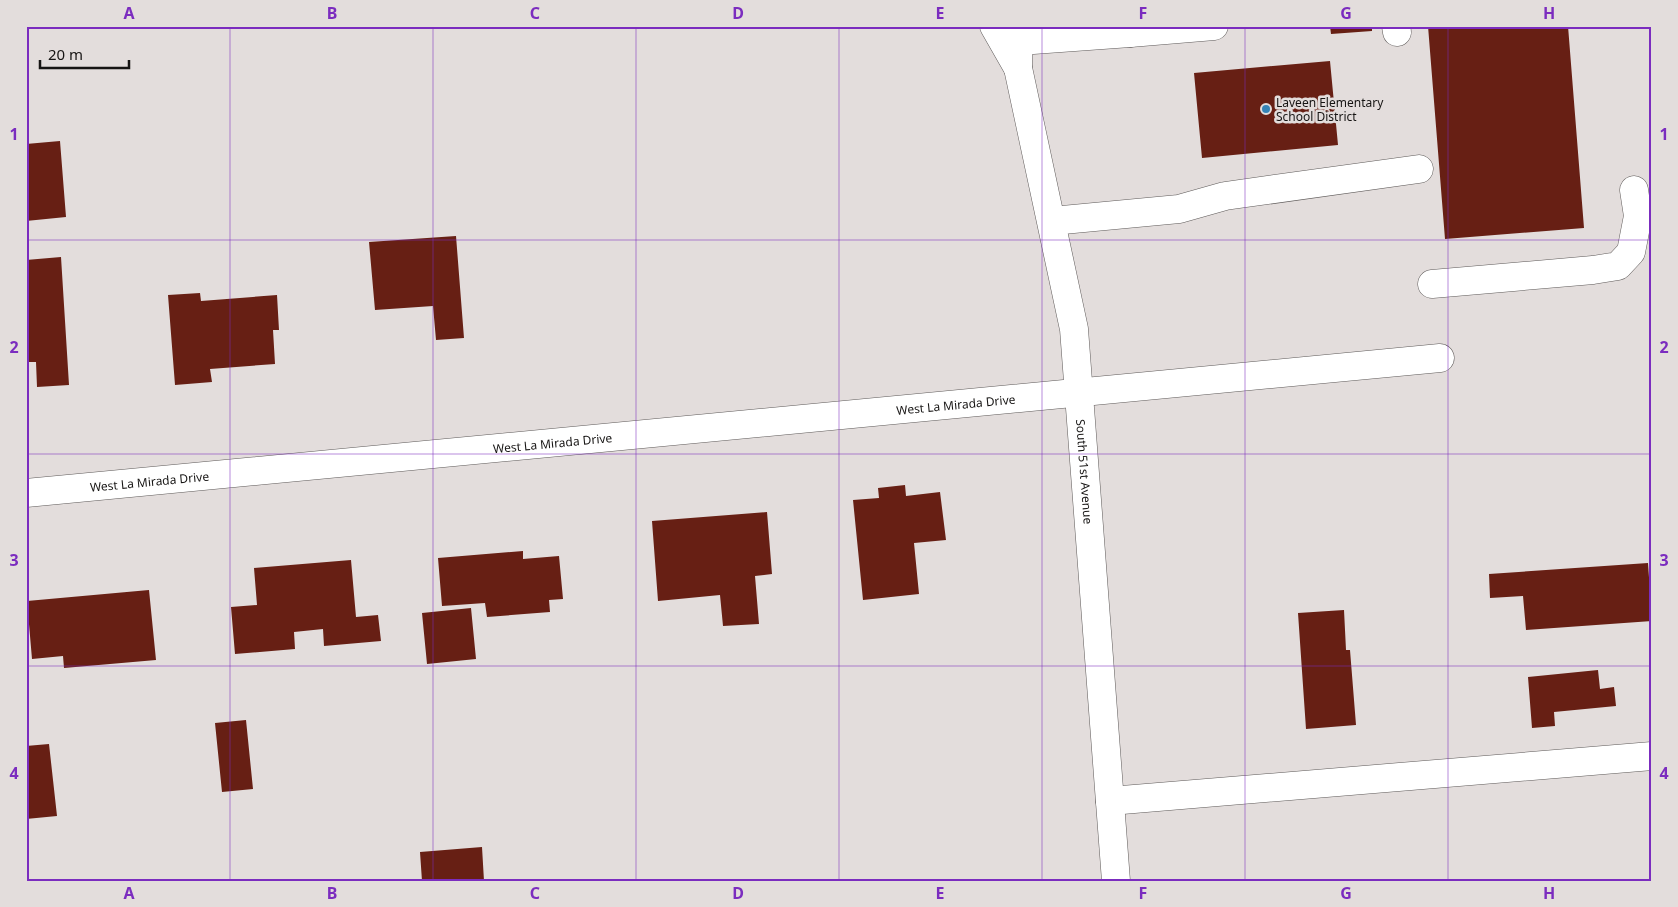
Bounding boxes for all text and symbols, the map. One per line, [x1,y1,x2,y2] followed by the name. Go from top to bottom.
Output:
[123,2,135,24] text: A
[327,2,337,24] text: B
[530,2,540,24] text: C
[732,2,744,24] text: D
[936,2,945,24] text: E
[1139,2,1147,24] text: F
[1340,2,1352,24] text: G
[1543,2,1555,24] text: H
[40,38,129,70] scale bar
[48,44,83,64] text: 20 m
[1276,94,1384,125] place label: Laveen Elementary School District
[1260,103,1272,115] marker: Laveen Elementary School District
[9,123,19,145] text: 1
[1659,123,1669,145] text: 1
[9,336,19,358] text: 2
[1659,336,1669,358] text: 2
[895,390,1016,418] street label: West La Mirada Drive
[1072,418,1097,525] street label: South 51st Avenue
[492,429,613,457] street label: West La Mirada Drive
[89,467,210,495] street label: West La Mirada Drive
[9,549,19,571] text: 3
[1659,549,1669,571] text: 3
[9,762,19,784] text: 4
[1659,762,1669,784] text: 4
[123,882,135,904] text: A
[327,882,337,904] text: B
[530,882,540,904] text: C
[732,882,744,904] text: D
[936,882,945,904] text: E
[1139,882,1147,904] text: F
[1340,882,1352,904] text: G
[1543,882,1555,904] text: H

